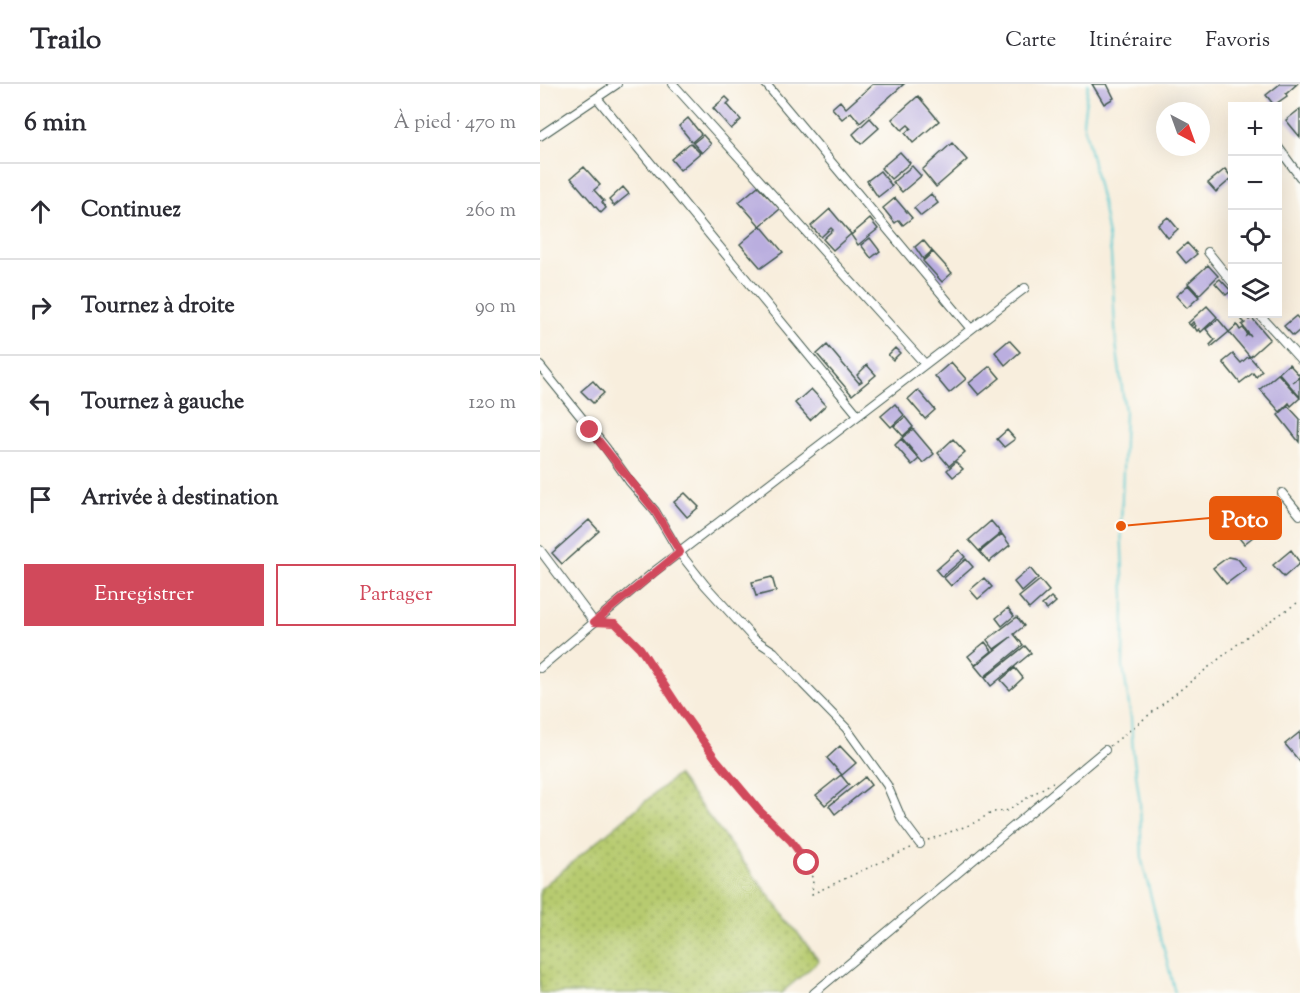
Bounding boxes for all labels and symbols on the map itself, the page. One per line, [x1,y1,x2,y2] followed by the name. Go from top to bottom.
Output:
[1156,102,1210,156] north arrow
[576,416,602,442] route end
[1210,497,1281,539] callout: Poto
[1222,504,1268,538] text: Poto
[793,849,819,875] route start

